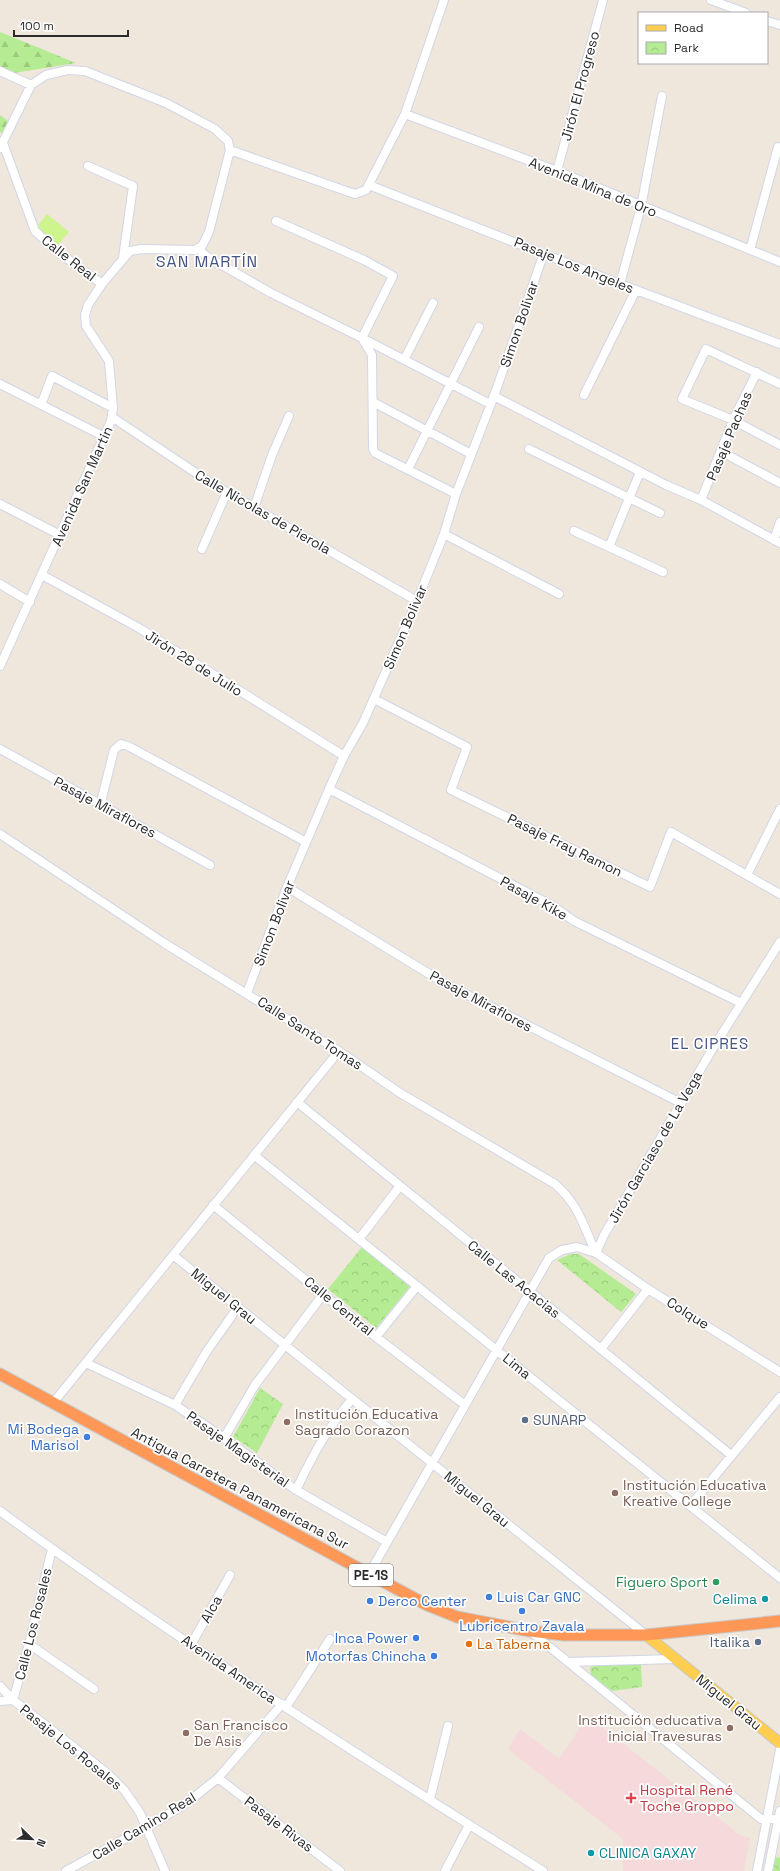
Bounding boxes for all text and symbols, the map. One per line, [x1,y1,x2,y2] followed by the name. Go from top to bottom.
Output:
[14,12,128,38] scale bar
[638,12,768,64] legend
[20,18,54,34] text: 100 m
[674,20,703,36] text: Road
[557,29,603,143] street label: Jirón El Progreso
[674,40,699,56] text: Park
[526,153,660,221] street label: Avenida Mina de Oro
[38,231,100,285] street label: Calle Real
[511,233,637,297] street label: Pasaje Los Angeles
[156,251,258,272] district label: SAN MARTÍN
[496,278,542,370] street label: Simon Bolivar
[702,389,756,483] street label: Pasaje Pachas
[47,423,117,549] street label: Avenida San Martin
[192,466,334,558] street label: Calle Nicolas de Pierola
[379,582,431,672] street label: Simon Bolivar
[142,626,246,700] street label: Jirón 28 de Julio
[51,772,159,842] street label: Pasaje Miraflores
[505,809,625,881] street label: Pasaje Fray Ramon
[497,872,571,924] street label: Pasaje Kike
[249,878,299,968] street label: Simon Bolivar
[427,966,535,1036] street label: Pasaje Miraflores
[254,992,366,1074] street label: Calle Santo Tomas
[671,1034,749,1053] district label: EL CIPRES
[604,1068,706,1226] street label: Jirón Garciaso de La Vega
[464,1236,564,1322] street label: Calle Las Acacias
[188,1264,260,1328] street label: Miguel Grau
[301,1272,377,1340] street label: Calle Central
[663,1293,713,1333] street label: Colque
[499,1349,535,1383] street label: Lima
[295,1405,438,1439] place label: Institución Educativa Sagrado Corazon
[183,1407,293,1491] street label: Pasaje Magisterial
[533,1411,586,1429] place label: SUNARP
[520,1415,530,1425] marker: SUNARP
[282,1417,292,1427] marker: Institución Educativa Sagrado Corazon
[8,1420,79,1454] place label: Mi Bodega Marisol
[128,1423,352,1553] street label: Antigua Carretera Panamericana Sur
[82,1432,92,1442] marker: Mi Bodega Marisol
[441,1467,513,1531] street label: Miguel Grau
[623,1476,766,1510] place label: Institución Educativa Kreative College
[610,1488,620,1498] marker: Institución Educativa Kreative College
[349,1564,393,1586] road number: PE-1S
[10,1566,56,1682] street label: Calle Los Rosales
[616,1573,708,1591] place label: Figuero Sport
[711,1577,721,1587] marker: Figuero Sport
[497,1588,581,1606] place label: Luis Car GNC
[713,1590,757,1608] place label: Celima
[196,1592,226,1626] street label: Alca
[378,1592,467,1610] place label: Derco Center
[484,1592,494,1602] marker: Luis Car GNC
[760,1594,770,1604] marker: Celima
[365,1596,375,1606] marker: Derco Center
[517,1606,527,1616] marker: Lubricentro Zavala
[459,1617,585,1635] place label: Lubricentro Zavala
[335,1629,408,1647] place label: Inca Power
[178,1631,280,1707] street label: Avenida America
[411,1633,421,1643] marker: Inca Power
[710,1633,750,1651] place label: Italika
[477,1635,550,1653] place label: La Taberna
[753,1637,763,1647] marker: Italika
[464,1639,474,1649] marker: La Taberna
[306,1647,426,1665] place label: Motorfas Chincha
[429,1651,439,1661] marker: Motorfas Chincha
[693,1670,765,1734] street label: Miguel Grau
[16,1700,126,1794] street label: Pasaje Los Rosales
[578,1711,722,1745] place label: Institución educativa inicial Travesuras
[194,1716,288,1750] place label: San Francisco De Asis
[725,1723,735,1733] marker: Institución educativa inicial Travesuras
[181,1728,191,1738] marker: San Francisco De Asis
[640,1781,734,1815] place label: Hospital René Toche Groppo
[89,1788,199,1864] street label: Calle Camino Real
[241,1792,317,1856] street label: Pasaje Rivas
[625,1792,637,1804] marker: Hospital René Toche Groppo
[12,1819,52,1859] north arrow
[33,1837,49,1849] text: N
[599,1844,697,1862] place label: CLINICA GAXAY
[586,1848,596,1858] marker: CLINICA GAXAY

